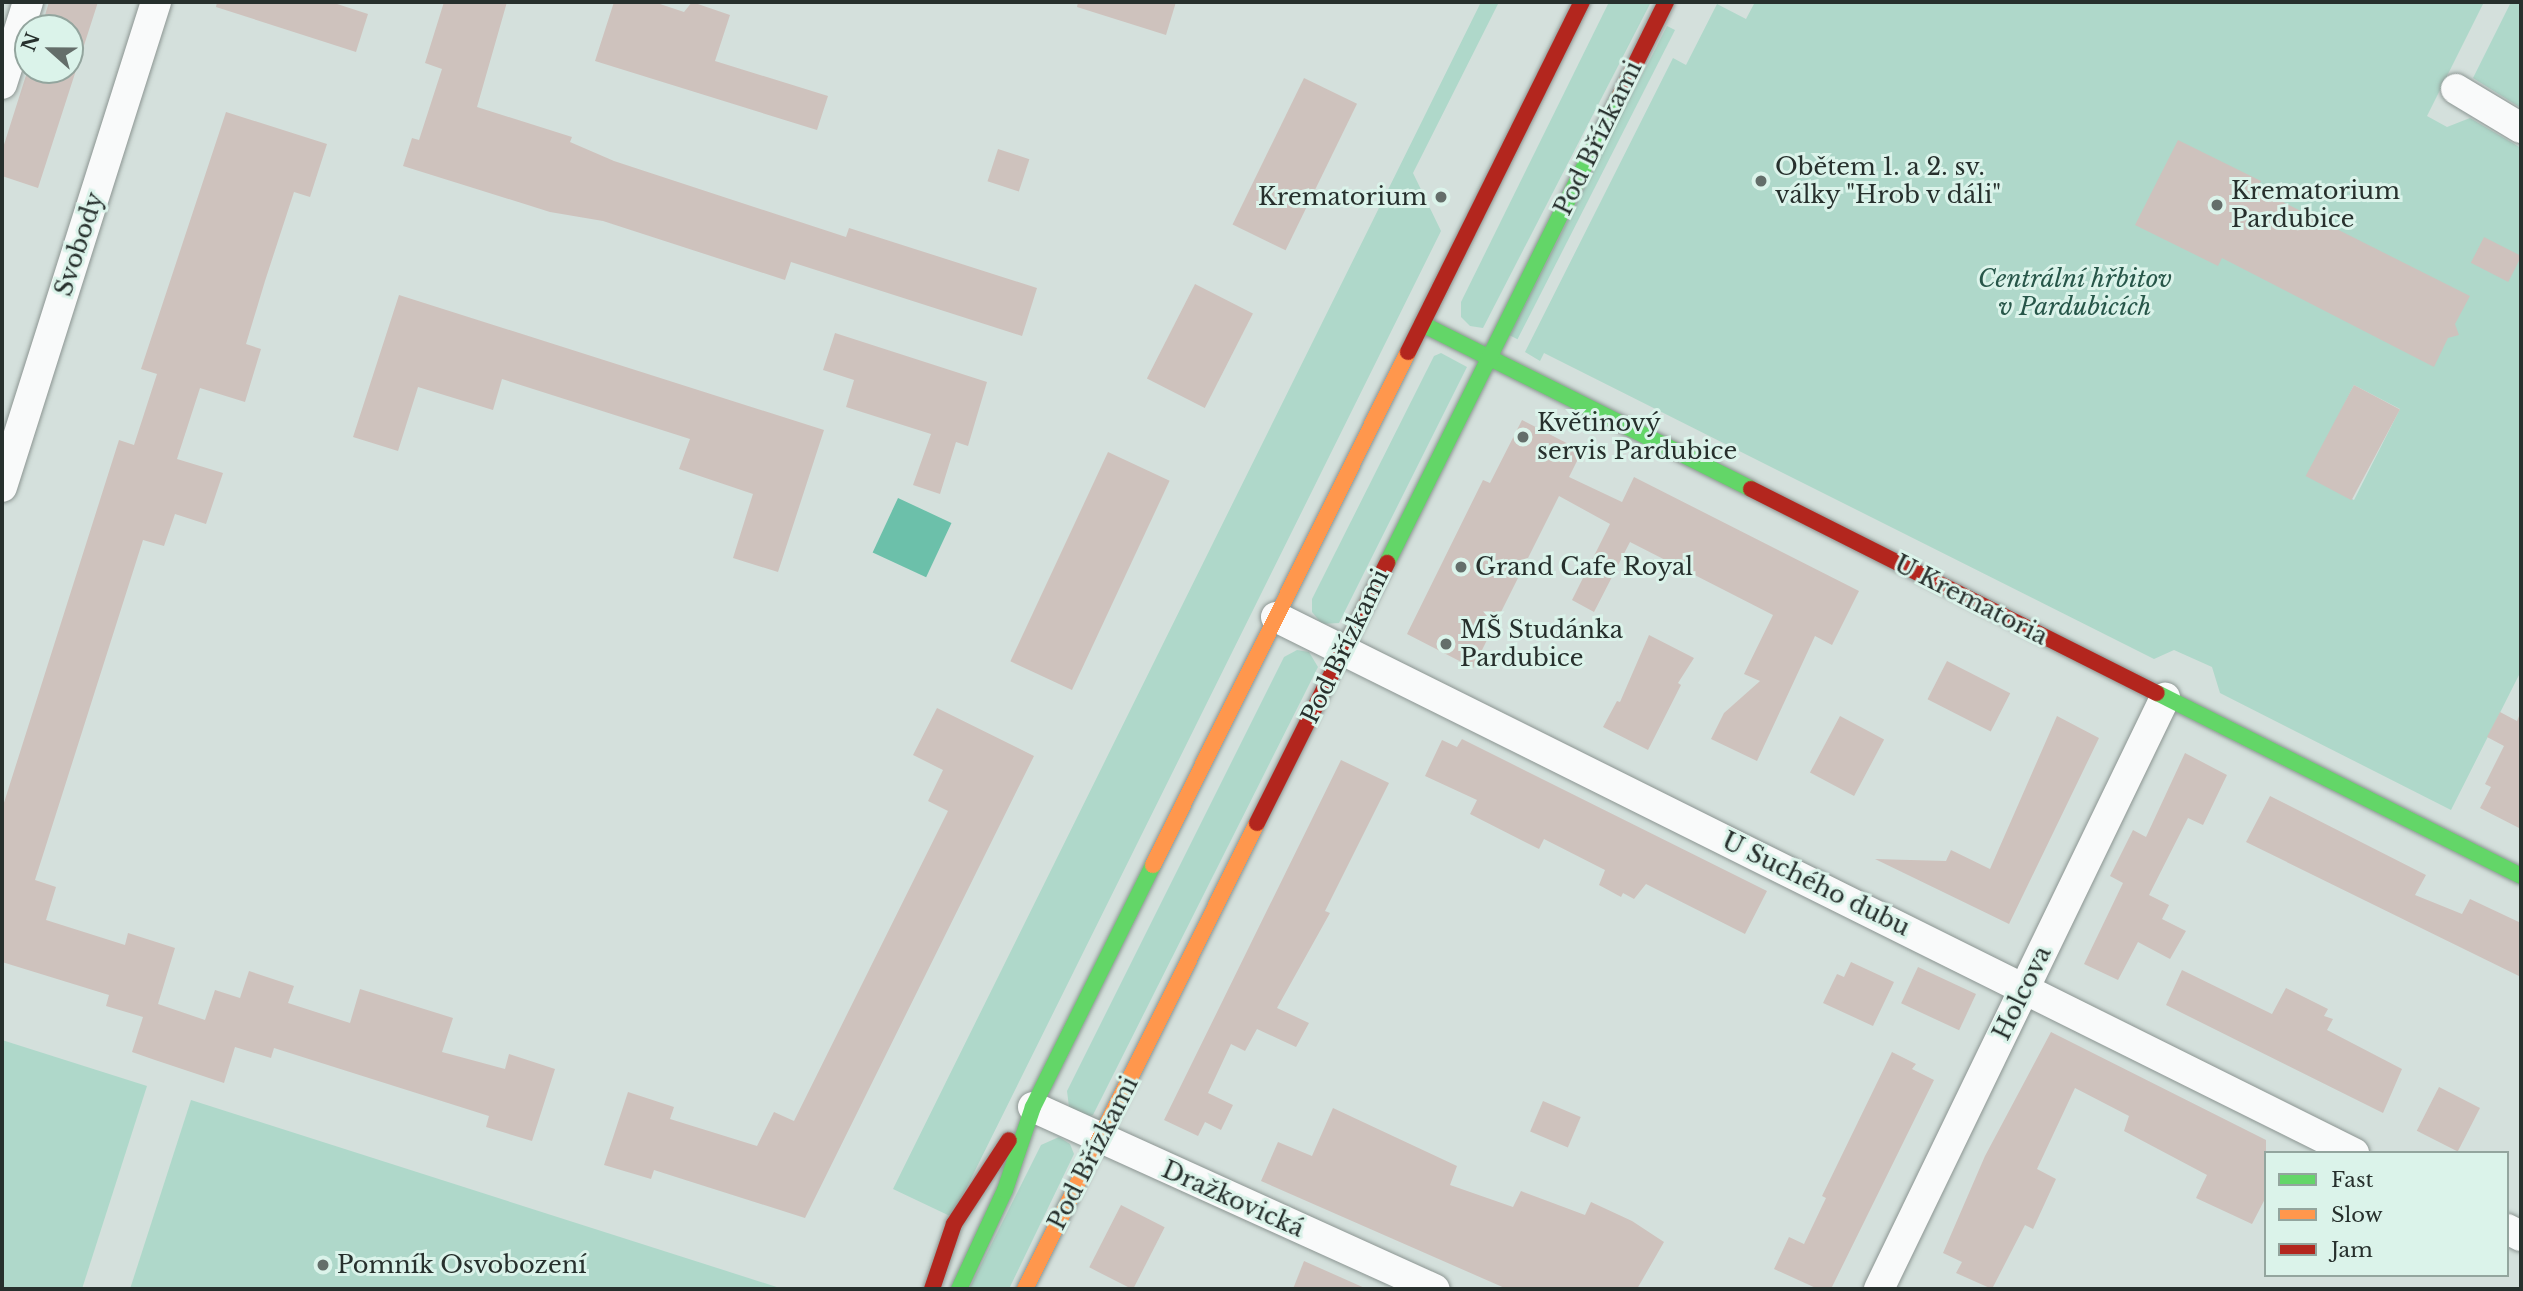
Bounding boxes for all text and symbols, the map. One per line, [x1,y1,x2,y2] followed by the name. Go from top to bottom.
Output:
[14,14,84,84] north arrow
[17,30,45,54] text: N
[1548,56,1648,220] street label: Pod Břízkami
[1775,153,2004,209] place label: Obětem 1. a 2. sv. války "Hrob v dáli"
[1753,173,1769,189] marker: Obětem 1. a 2. sv. války "Hrob v dáli"
[2231,177,2400,233] place label: Krematorium Pardubice
[1258,183,1427,211] place label: Krematorium
[49,188,109,300] street label: Svobody
[1433,189,1449,205] marker: Krematorium
[2209,197,2225,213] marker: Krematorium Pardubice
[1978,265,2172,321] park label: Centrální hřbitov v Pardubicích
[1537,409,1737,465] place label: Květinový servis Pardubice
[1515,429,1531,445] marker: Květinový servis Pardubice
[1890,549,2052,651] street label: U Krematoria
[1475,553,1693,581] place label: Grand Cafe Royal
[1453,559,1469,575] marker: Grand Cafe Royal
[1295,564,1395,728] street label: Pod Břízkami
[1460,616,1623,672] place label: MŠ Studánka Pardubice
[1438,636,1454,652] marker: MŠ Studánka Pardubice
[1717,826,1915,942] street label: U Suchého dubu
[1987,941,2057,1045] street label: Holcova
[1042,1072,1144,1234] street label: Pod Břízkami
[2264,1151,2509,1277] legend
[1158,1155,1308,1243] street label: Dražkovická
[2331,1167,2373,1193] text: Fast
[2331,1202,2383,1228] text: Slow
[2331,1237,2373,1263] text: Jam
[337,1251,587,1279] place label: Pomník Osvobození
[315,1257,331,1273] marker: Pomník Osvobození

